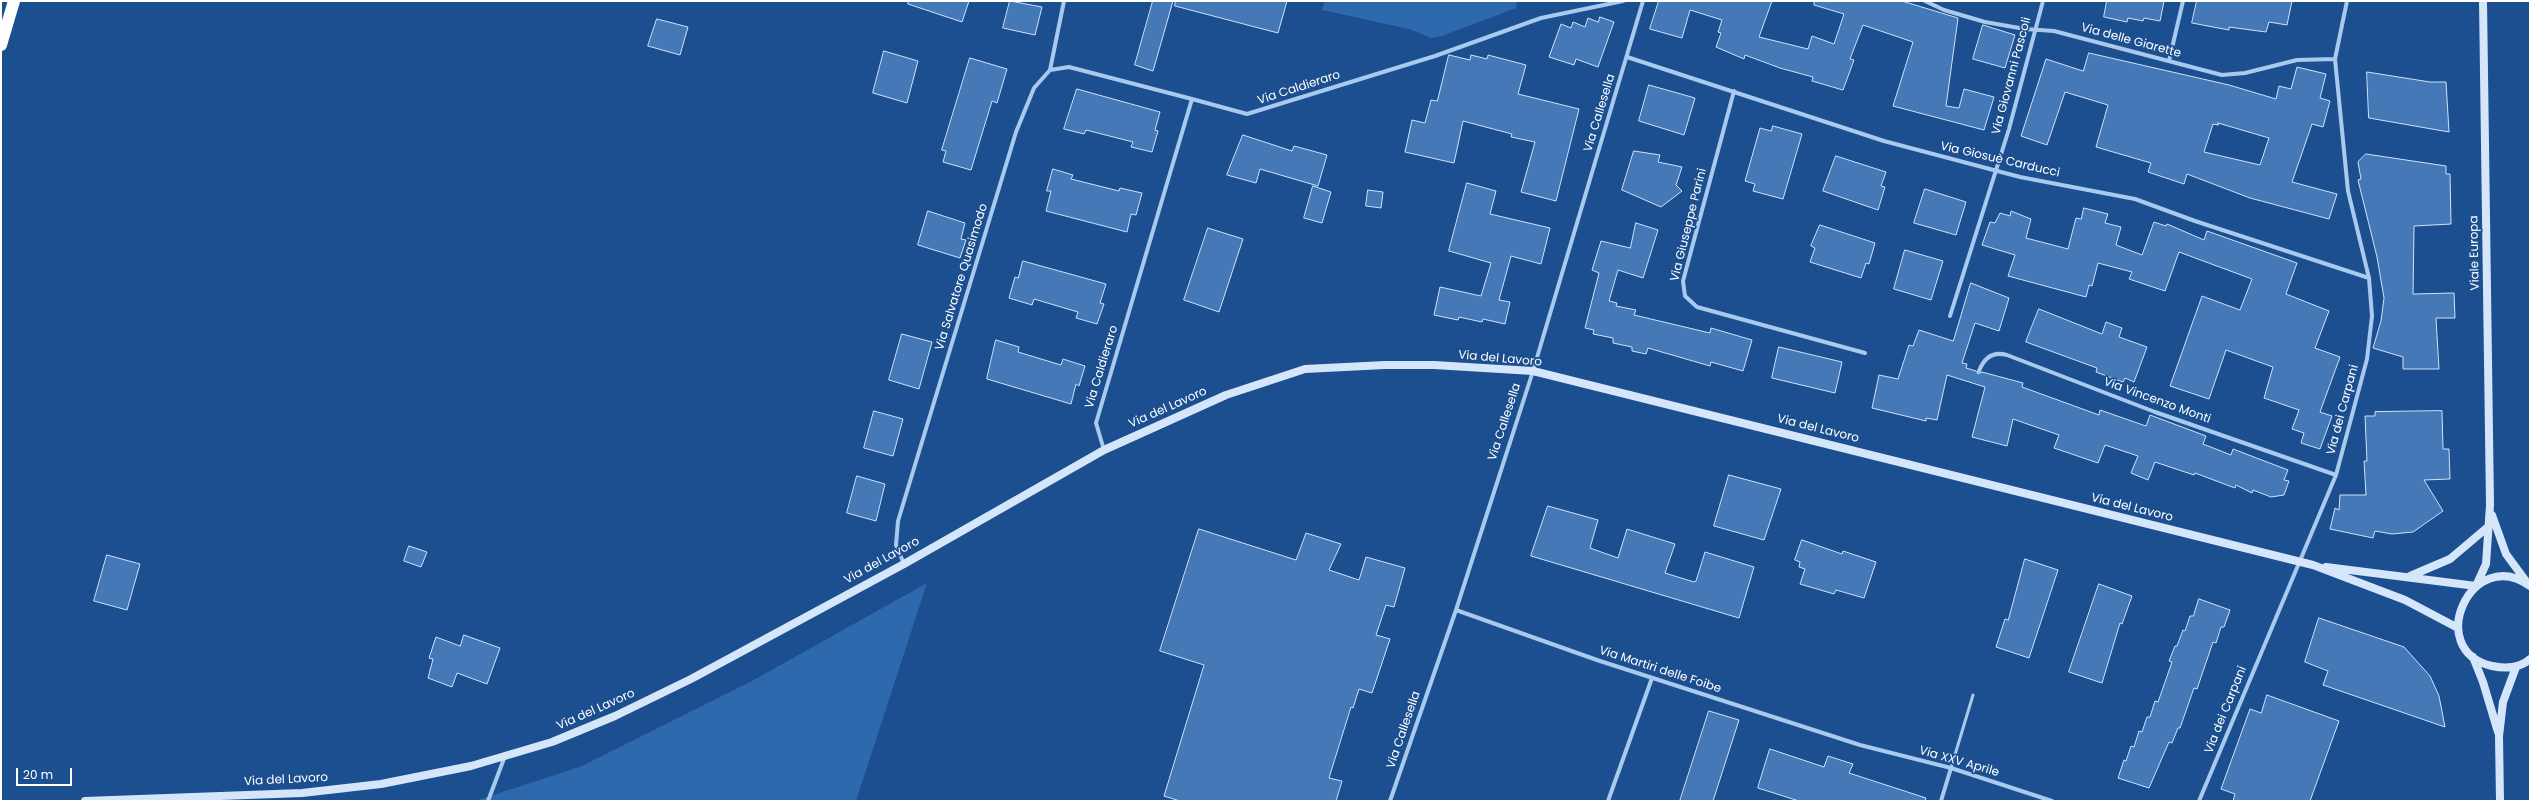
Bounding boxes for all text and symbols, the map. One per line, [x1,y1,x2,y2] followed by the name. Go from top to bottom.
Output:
[1989,16,2035,136] street label: Via Giovanni Pascoli
[2079,21,2183,61] street label: Via delle Giarette
[1256,68,1342,108] street label: Via Caldieraro
[1581,72,1619,154] street label: Via Callesella
[1939,139,2061,181] street label: Via Giosuè Carducci
[1668,167,1710,283] street label: Via Giuseppe Parini
[933,202,991,352] street label: Via Salvatore Quasimodo
[2467,215,2483,291] street label: Viale Europa
[1083,324,1121,410] street label: Via Caldieraro
[1458,348,1542,370] street label: Via del Lavoro
[2324,363,2362,457] street label: Via dei Carpani
[2101,375,2213,427] street label: Via Vincenzo Monti
[1486,381,1524,463] street label: Via Callesella
[1127,384,1209,432] street label: Via del Lavoro
[1776,412,1860,446] street label: Via del Lavoro
[2090,491,2174,525] street label: Via del Lavoro
[842,534,922,588] street label: Via del Lavoro
[1597,643,1723,697] street label: Via Martiri delle Foibe
[2202,664,2250,756] street label: Via dei Carpani
[555,686,637,734] street label: Via del Lavoro
[1384,689,1424,771] street label: Via Callesella
[1917,744,2001,780] street label: Via XXV Aprile
[18,760,74,786] scale bar
[23,766,53,783] text: 20 m
[244,771,328,789] street label: Via del Lavoro

